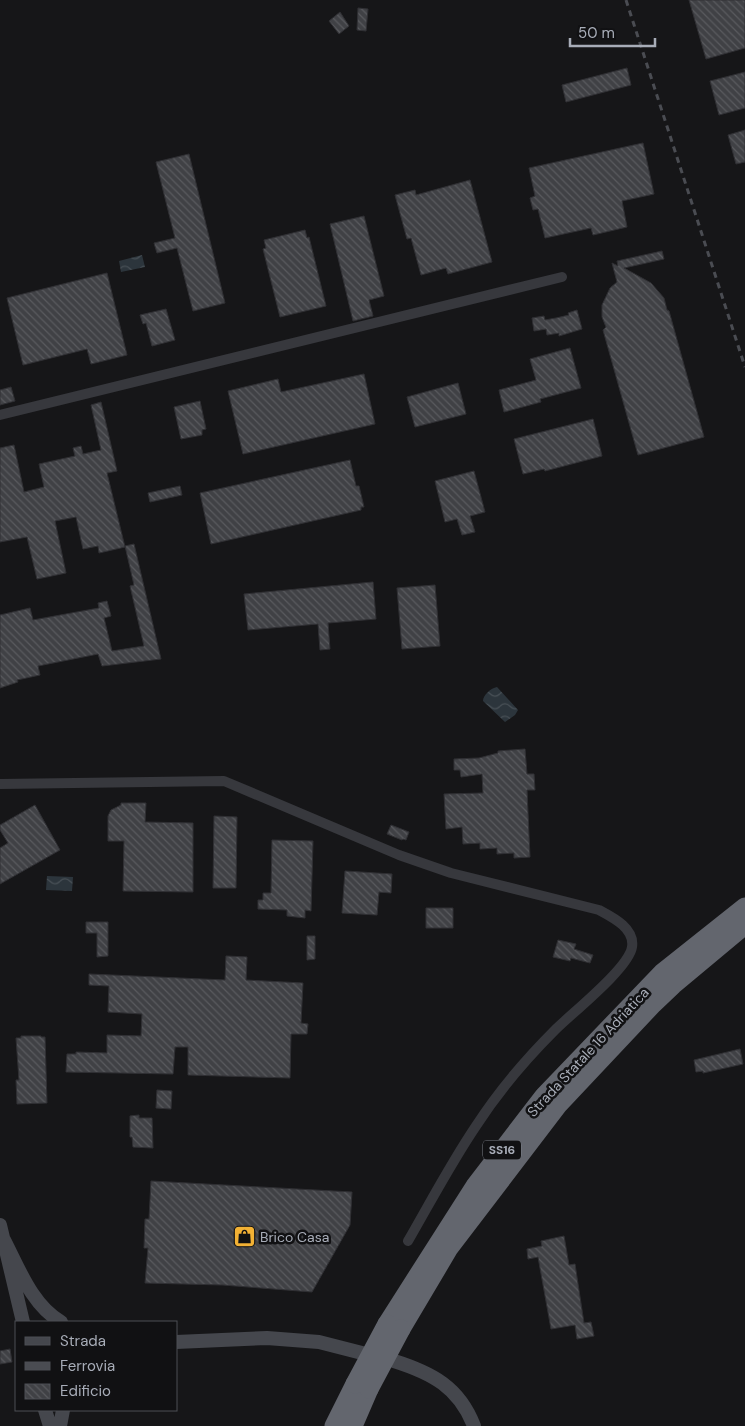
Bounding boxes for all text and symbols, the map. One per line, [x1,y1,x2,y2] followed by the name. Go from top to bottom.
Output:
[570,15,655,47] scale bar
[578,23,615,43] text: 50 m
[523,984,653,1120] street label: Strada Statale 16 Adriatica
[483,1140,521,1160] road number: SS16
[232,1225,256,1249] shop icon: Brico Casa
[260,1228,329,1246] place label: Brico Casa
[15,1321,178,1411] legend
[60,1331,106,1351] text: Strada
[60,1356,115,1376] text: Ferrovia
[60,1381,111,1401] text: Edificio

